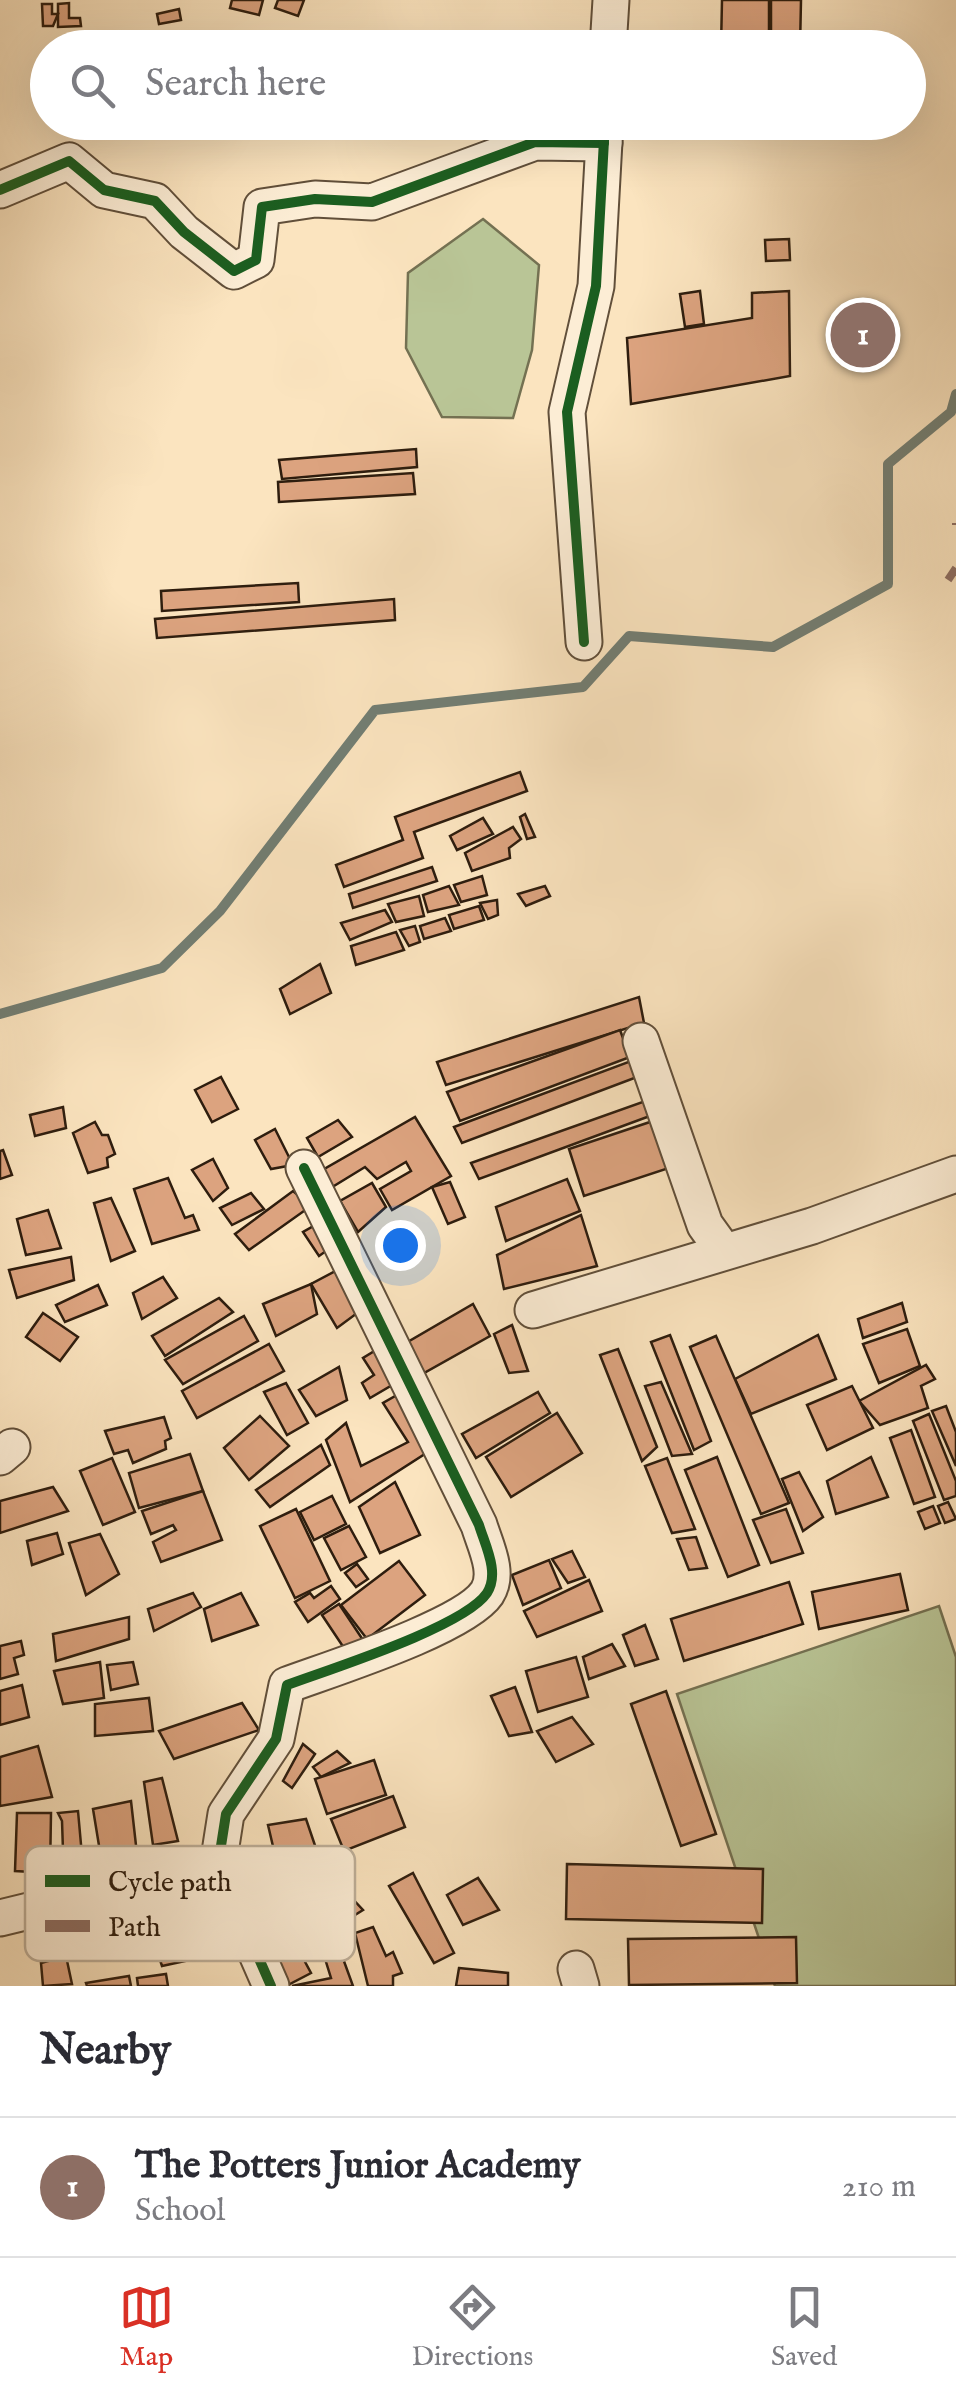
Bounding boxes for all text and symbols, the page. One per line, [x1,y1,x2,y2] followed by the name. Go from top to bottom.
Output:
[30,30,926,140] search box
[65,58,120,113] icon: search
[145,61,326,109] text: Search here
[830,298,896,372] pin: 1
[375,1220,426,1271] your location
[25,1846,355,1961] legend
[108,1866,232,1901] text: Cycle path
[108,1911,161,1946] text: Path
[40,2025,171,2078] text: Nearby
[135,2143,580,2191] text: The Potters Junior Academy
[67,2167,78,2208] text: 1
[842,2167,916,2208] text: 210 m
[135,2191,225,2232] text: School
[119,2280,174,2375] tab: Map
[411,2280,533,2375] tab: Directions
[771,2280,837,2375] tab: Saved

